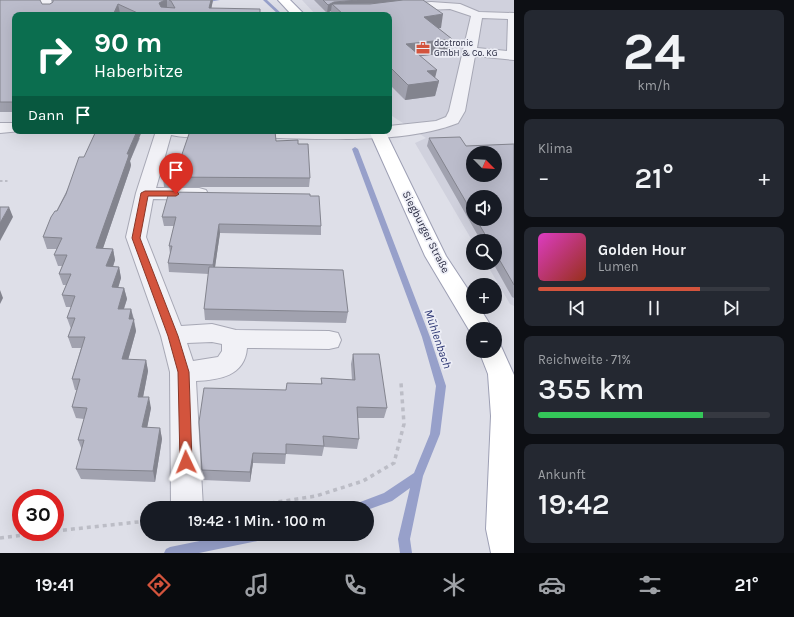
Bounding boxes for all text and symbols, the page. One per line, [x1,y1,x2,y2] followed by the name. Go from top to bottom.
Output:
[623,21,685,82] text: 24
[94,26,162,59] text: 90 m
[28,28,80,80] icon: right
[434,38,498,58] place label: doctronic GmbH & Co. KG
[415,40,431,56] office icon: doctronic GmbH & Co. KG
[94,60,183,82] text: Haberbitze
[638,78,670,93] text: km/h
[72,104,94,126] icon: arrive
[28,106,64,124] text: Dann
[538,141,573,156] text: Klima
[466,146,502,182] north arrow
[466,146,502,358] map controls
[159,153,193,194] pin
[165,159,187,181] icon: arrive
[634,160,674,196] text: 21°
[538,165,550,191] text: −
[758,165,770,191] text: +
[400,189,452,276] street label: Siegburger Straße
[466,190,502,226] button: sound
[466,234,502,270] button: search
[598,241,686,259] text: Golden Hour
[598,259,639,274] text: Lumen
[466,278,502,314] button: +
[566,297,588,319] icon: previous
[643,297,665,319] icon: pause
[720,297,742,319] icon: next
[421,308,455,370] water label: Mühlenbach
[466,322,502,358] button: −
[538,352,631,367] text: Reichweite · 71%
[538,371,644,407] text: 355 km
[165,441,207,483] position arrow
[538,467,586,482] text: Ankunft
[538,486,610,522] text: 19:42
[12,489,64,541] speed limit sign: 30
[188,512,326,530] text: 19:42 · 1 Min. · 100 m
[145,571,173,599] icon: directions
[243,571,271,599] icon: music
[341,571,369,599] icon: phone
[440,571,468,599] icon: climate
[538,571,566,599] icon: car
[636,571,664,599] icon: filters
[35,574,75,596] text: 19:41
[735,574,759,596] text: 21°

